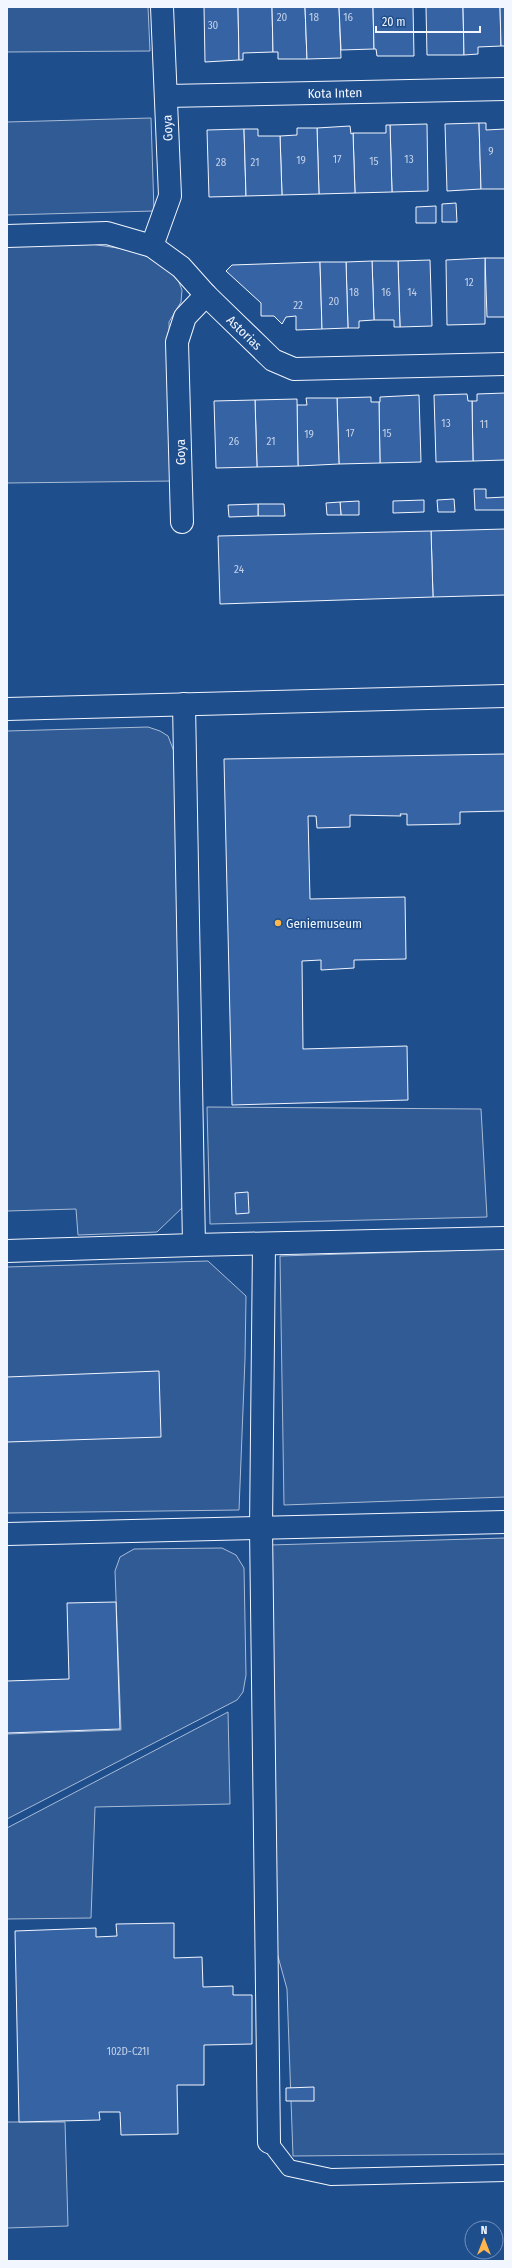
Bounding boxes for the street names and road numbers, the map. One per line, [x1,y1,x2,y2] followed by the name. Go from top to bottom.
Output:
[307,85,363,101] street label: Kota Inten
[160,115,175,141] street label: Goya
[224,312,265,353] street label: Astorias
[173,439,188,465] street label: Goya

